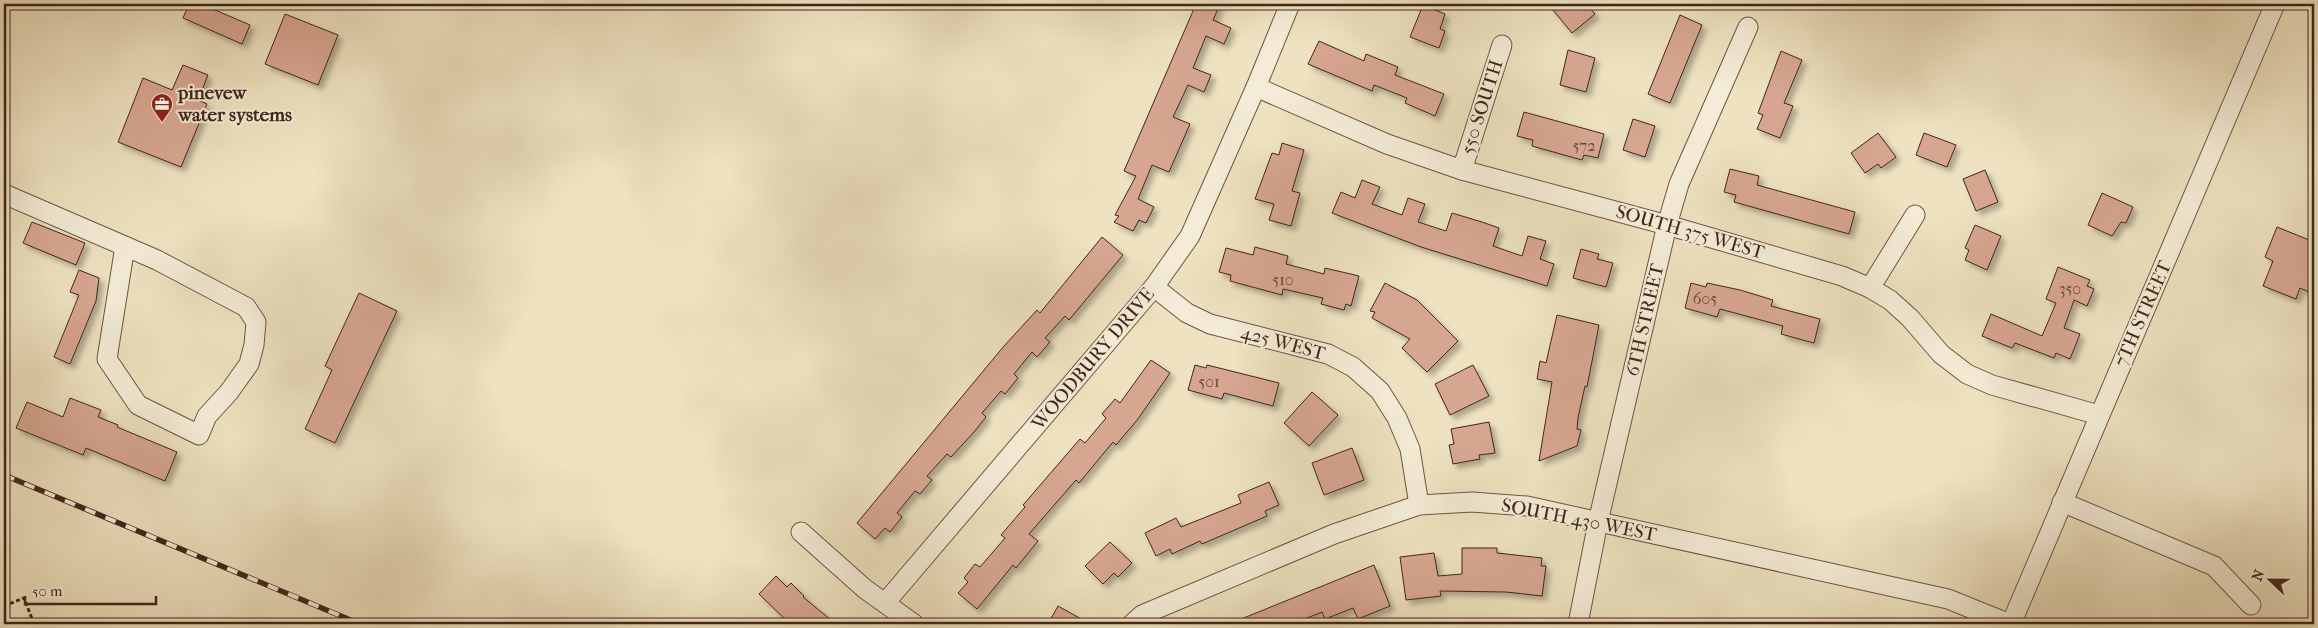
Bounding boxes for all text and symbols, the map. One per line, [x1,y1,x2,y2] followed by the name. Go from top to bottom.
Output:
[1456,57,1508,157] street label: 550 SOUTH
[177,82,292,126] place label: pinevew water systems
[150,92,174,123] office icon: pinevew water systems
[1573,136,1595,155] house number: 572
[1613,200,1767,264] street label: SOUTH 375 WEST
[2110,258,2176,370] street label: 7TH STREET
[1621,262,1669,378] street label: 6TH STREET
[1272,270,1294,289] house number: 510
[2059,279,2081,298] house number: 350
[1027,283,1159,435] street label: WOODBURY DRIVE
[1693,289,1717,308] house number: 605
[1239,321,1328,365] street label: 425 WEST
[1198,372,1220,391] house number: 501
[1500,494,1659,546] street label: SOUTH 430 WEST
[2246,556,2296,606] north arrow
[2249,567,2268,583] text: N
[25,573,156,605] scale bar
[32,582,63,600] text: 50 m

